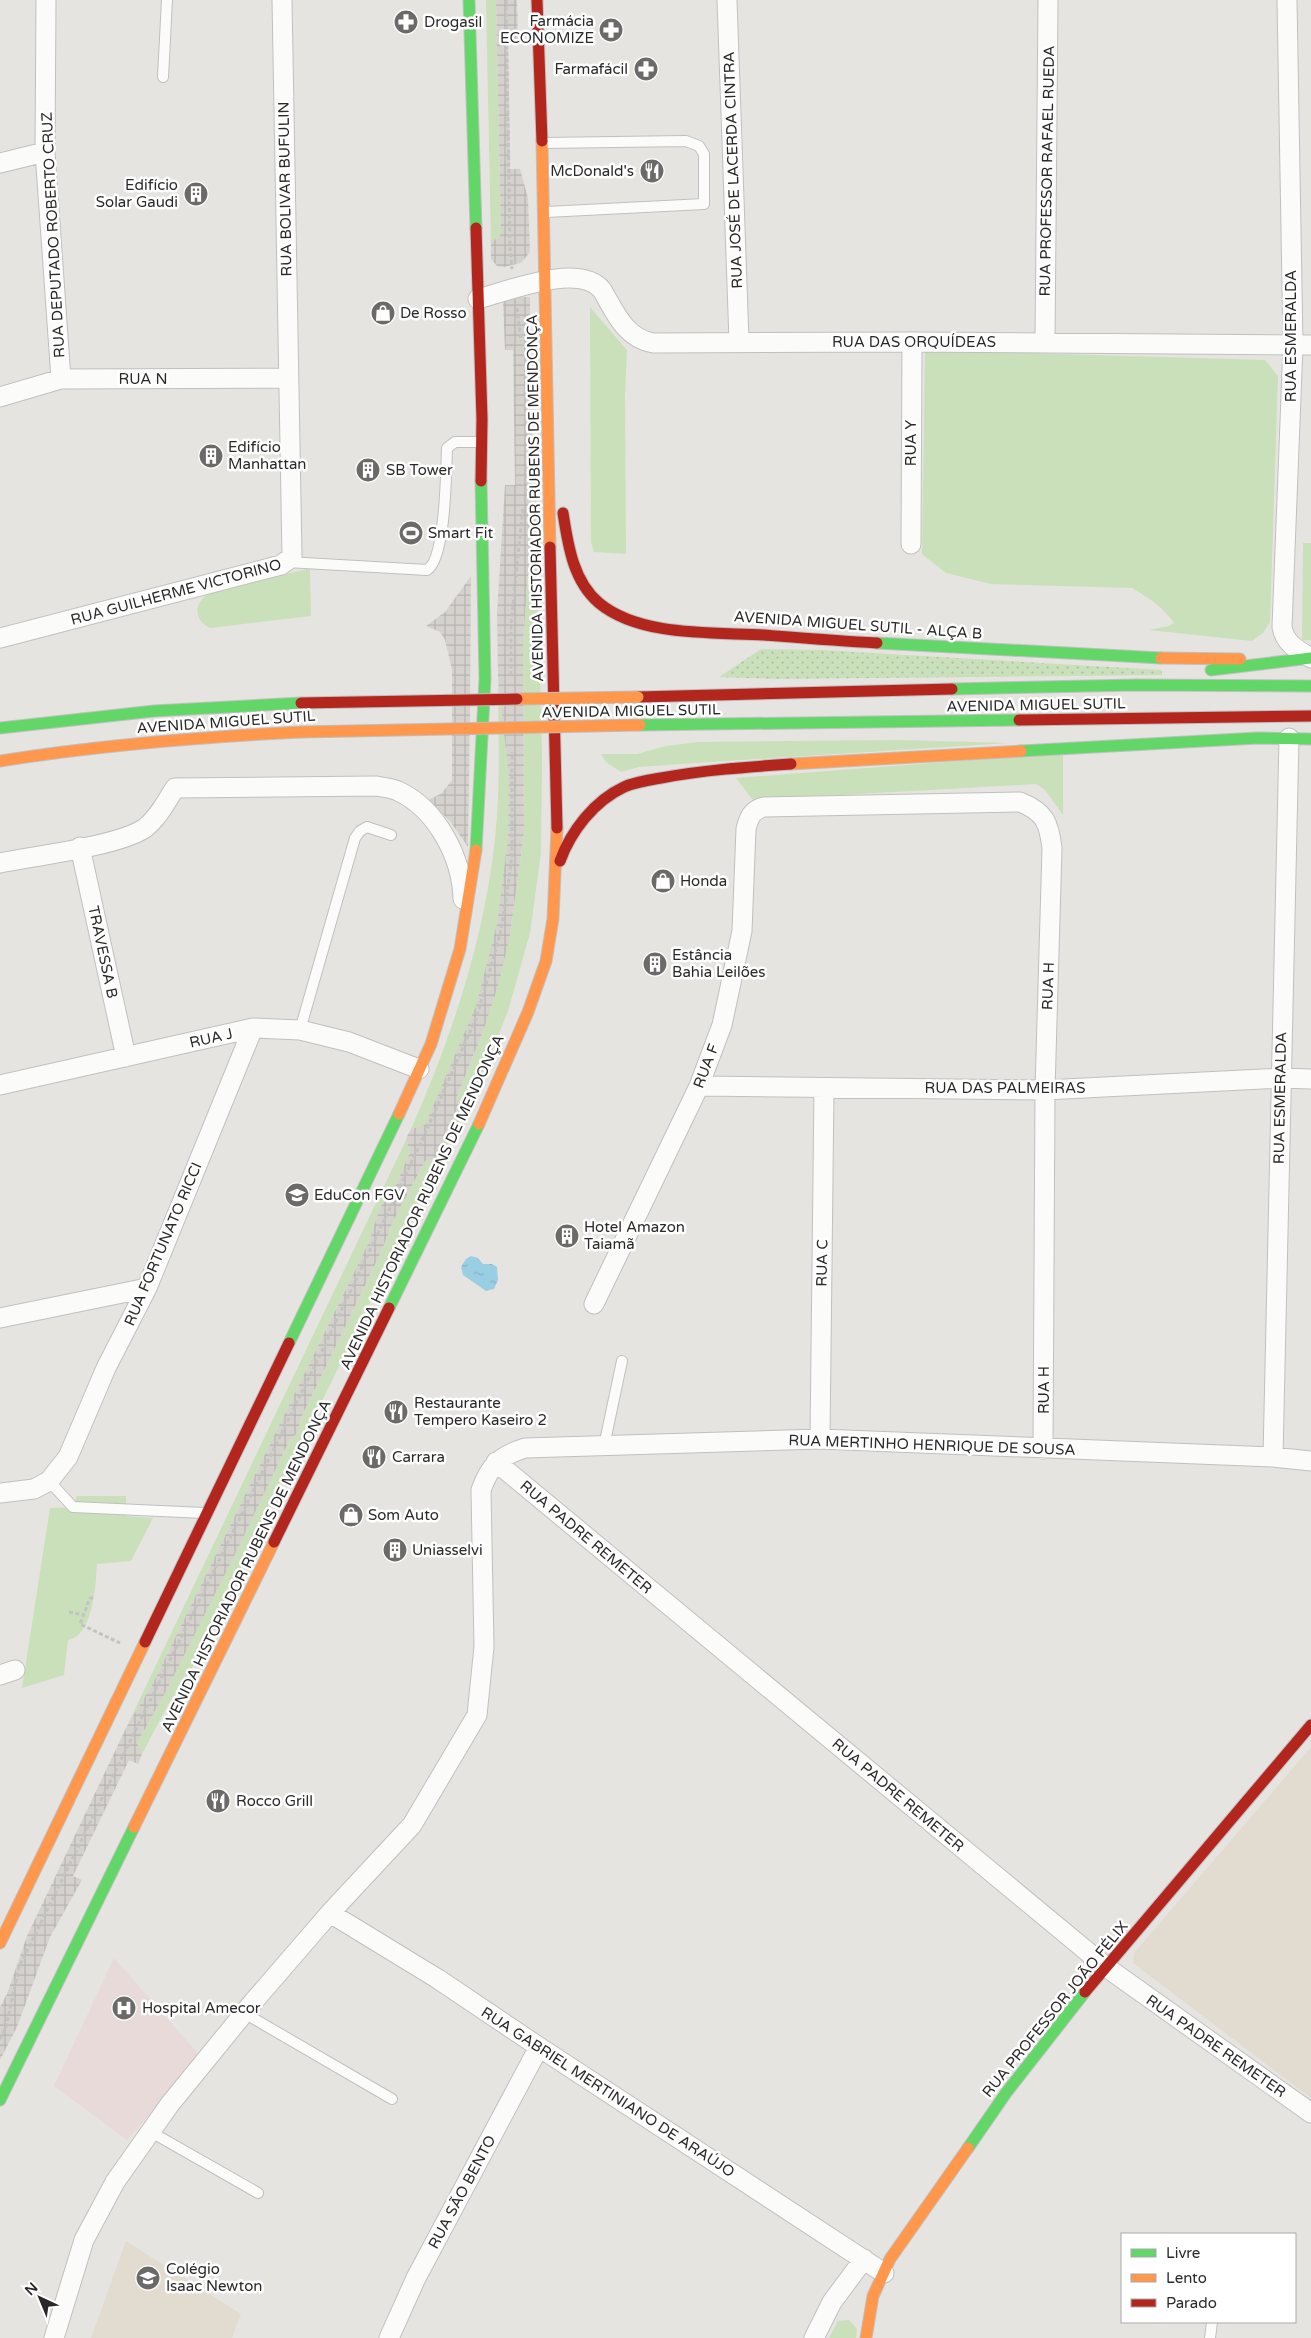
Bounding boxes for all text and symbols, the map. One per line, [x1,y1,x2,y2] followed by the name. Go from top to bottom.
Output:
[393,9,419,35] pharmacy icon: Drogasil
[500,12,594,47] place label: Farmácia ECONOMIZE
[424,13,482,31] place label: Drogasil
[598,17,624,43] pharmacy icon: Farmácia ECONOMIZE
[1036,45,1058,297] street label: RUA PROFESSOR RAFAEL RUEDA
[720,51,746,289] street label: RUA JOSÉ DE LACERDA CINTRA
[633,56,659,82] pharmacy icon: Farmafácil
[554,60,628,78] place label: Farmafácil
[274,101,296,277] street label: RUA BOLIVAR BUFULIN
[38,112,68,358] street label: RUA DEPUTADO ROBERTO CRUZ
[639,158,665,184] restaurant icon: McDonald's
[550,162,634,180] place label: McDonald's
[96,176,178,211] place label: Edifício Solar Gaudi
[183,181,209,207] building icon: Edifício Solar Gaudi
[1282,270,1300,402] street label: RUA ESMERALDA
[370,300,396,326] shop icon: De Rosso
[400,304,467,322] place label: De Rosso
[523,314,547,682] street label: AVENIDA HISTORIADOR RUBENS DE MENDONÇA
[832,333,996,351] street label: RUA DAS ORQUÍDEAS
[119,370,167,388] street label: RUA N
[902,419,920,466] street label: RUA Y
[228,438,306,473] place label: Edifício Manhattan
[198,443,224,469] building icon: Edifício Manhattan
[355,457,381,483] building icon: SB Tower
[386,461,453,479] place label: SB Tower
[398,520,424,546] sports icon: Smart Fit
[428,524,493,542] place label: Smart Fit
[69,555,283,629] street label: RUA GUILHERME VICTORINO
[733,607,983,643] street label: AVENIDA MIGUEL SUTIL - ALÇA B
[946,694,1126,716] street label: AVENIDA MIGUEL SUTIL
[541,700,721,722] street label: AVENIDA MIGUEL SUTIL
[136,707,316,737] street label: AVENIDA MIGUEL SUTIL
[650,868,676,894] shop icon: Honda
[680,872,727,890] place label: Honda
[84,904,122,1000] street label: TRAVESSA B
[672,946,765,981] place label: Estância Bahia Leilões
[642,951,668,977] building icon: Estância Bahia Leilões
[1038,962,1058,1010] street label: RUA H
[188,1024,234,1052] street label: RUA J
[336,1032,508,1372] street label: AVENIDA HISTORIADOR RUBENS DE MENDONÇA
[1270,1032,1290,1164] street label: RUA ESMERALDA
[689,1041,723,1091] street label: RUA F
[925,1079,1085,1097] street label: RUA DAS PALMEIRAS
[120,1159,206,1329] street label: RUA FORTUNATO RICCI
[284,1182,310,1208] school or university icon: EduCon FGV
[314,1186,405,1204] place label: EduCon FGV
[584,1218,685,1253] place label: Hotel Amazon Taiamã
[554,1223,580,1249] building icon: Hotel Amazon Taiamã
[813,1239,831,1287] street label: RUA C
[1035,1366,1053,1414] street label: RUA H
[414,1394,547,1429] place label: Restaurante Tempero Kaseiro 2
[157,1397,335,1735] street label: AVENIDA HISTORIADOR RUBENS DE MENDONÇA
[383,1399,409,1425] restaurant icon: Restaurante Tempero Kaseiro 2
[788,1431,1076,1459] street label: RUA MERTINHO HENRIQUE DE SOUSA
[361,1444,387,1470] restaurant icon: Carrara
[392,1448,445,1466] place label: Carrara
[516,1477,656,1597] street label: RUA PADRE REMETER
[338,1502,364,1528] shop icon: Som Auto
[368,1506,439,1524] place label: Som Auto
[382,1537,408,1563] building icon: Uniasselvi
[412,1541,483,1559] place label: Uniasselvi
[828,1735,968,1855] street label: RUA PADRE REMETER
[205,1788,231,1814] restaurant icon: Rocco Grill
[236,1792,313,1810] place label: Rocco Grill
[978,1917,1132,2101] street label: RUA PROFESSOR JOÃO FÉLIX
[1143,1991,1289,2101] street label: RUA PADRE REMETER
[111,1995,137,2021] hospital icon: Hospital Amecor
[142,1999,261,2017] place label: Hospital Amecor
[478,2003,738,2181] street label: RUA GABRIEL MERTINIANO DE ARAÚJO
[424,2132,500,2252] street label: RUA SÃO BENTO
[1121,2233,1296,2323] legend
[1166,2244,1200,2262] text: Livre
[166,2260,262,2295] place label: Colégio Isaac Newton
[135,2265,161,2291] school or university icon: Colégio Isaac Newton
[1166,2269,1207,2287] text: Lento
[15,2273,65,2323] north arrow
[21,2279,41,2299] text: N
[1166,2294,1217,2312] text: Parado

